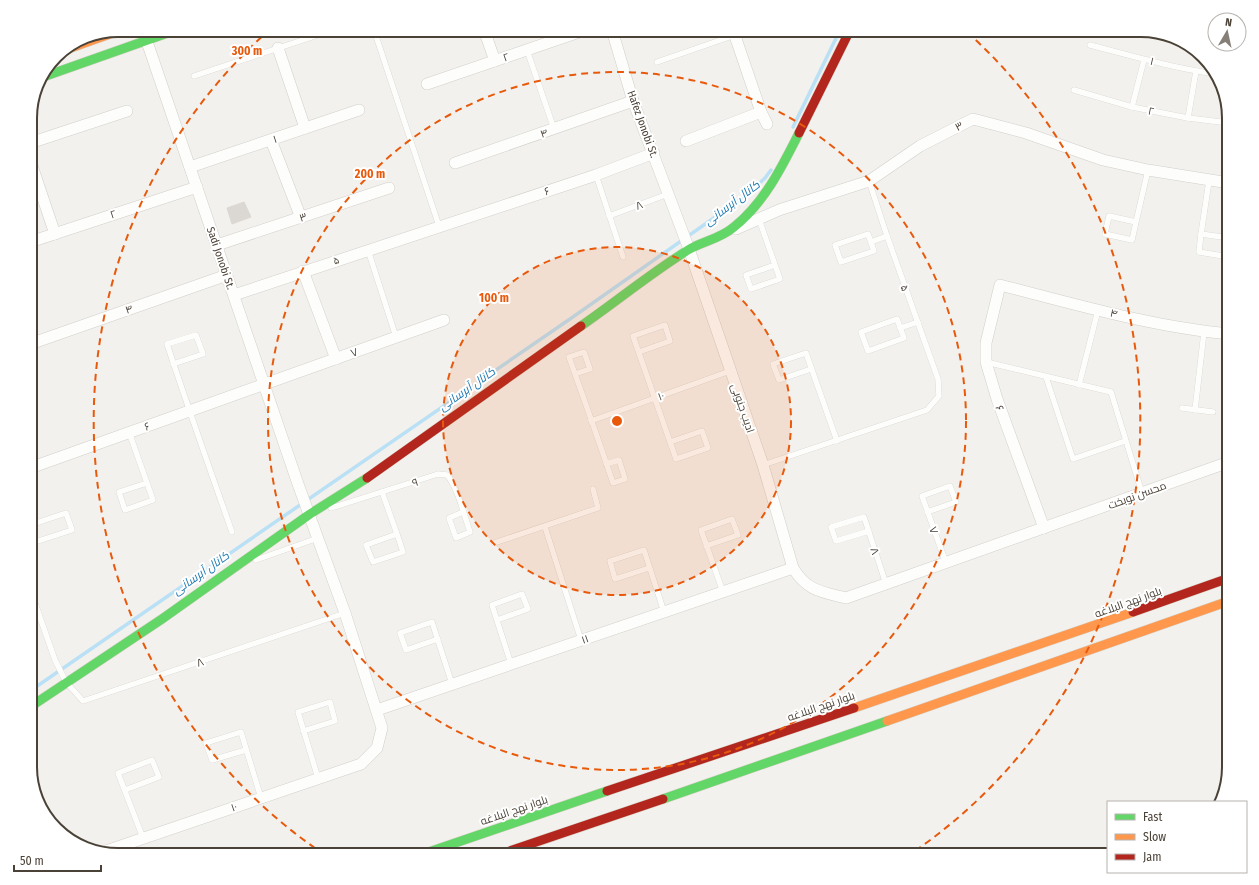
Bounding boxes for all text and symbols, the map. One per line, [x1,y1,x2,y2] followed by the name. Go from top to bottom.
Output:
[1207,12,1247,52] north arrow
[1224,16,1233,30] text: N
[231,44,262,58] text: 300 m
[501,50,511,65] street label: ۲
[1149,55,1155,68] street label: ۱
[624,89,661,160] street label: Hafez Jonobi St.
[1147,105,1155,118] street label: ۲
[953,119,966,134] street label: ۳
[539,126,550,141] street label: ۴
[272,133,279,146] street label: ۱
[354,167,385,181] text: 200 m
[701,177,763,228] water label: کانال آبرسانی
[543,184,552,198] street label: ۶
[634,198,645,213] street label: ۸
[108,207,118,222] street label: ۲
[298,210,309,225] street label: ۳
[204,225,237,291] street label: Sadi Jonobi St.
[331,253,341,268] street label: ۵
[897,283,912,293] street label: ۵
[479,291,509,305] text: 100 m
[124,302,135,317] street label: ۴
[1109,306,1119,321] street label: ۴
[349,345,360,360] street label: ۷
[436,364,498,414] water label: کانال آبرسانی
[728,382,757,434] street label: ادیب جنوبی
[656,389,666,404] street label: ۱۰
[993,403,1007,413] street label: ۶
[610,414,624,428] centre of rings
[142,419,152,433] street label: ۶
[411,475,420,490] street label: ۹
[1106,479,1168,512] street label: محسن نوبخت
[926,525,941,536] street label: ۷
[867,546,882,557] street label: ۸
[170,548,232,598] water label: کانال آبرسانی
[1093,584,1164,622] street label: بلوار نهج البلاغه
[580,632,590,647] street label: ۱۱
[195,655,206,670] street label: ۸
[786,689,857,725] street label: بلوار نهج البلاغه
[479,793,550,829] street label: بلوار نهج البلاغه
[229,800,239,815] street label: ۱۰
[1107,801,1247,873] legend
[1143,810,1162,824] text: Fast
[1143,830,1166,844] text: Slow
[14,847,101,873] scale bar
[1143,850,1161,864] text: Jam
[20,854,44,868] text: 50 m

